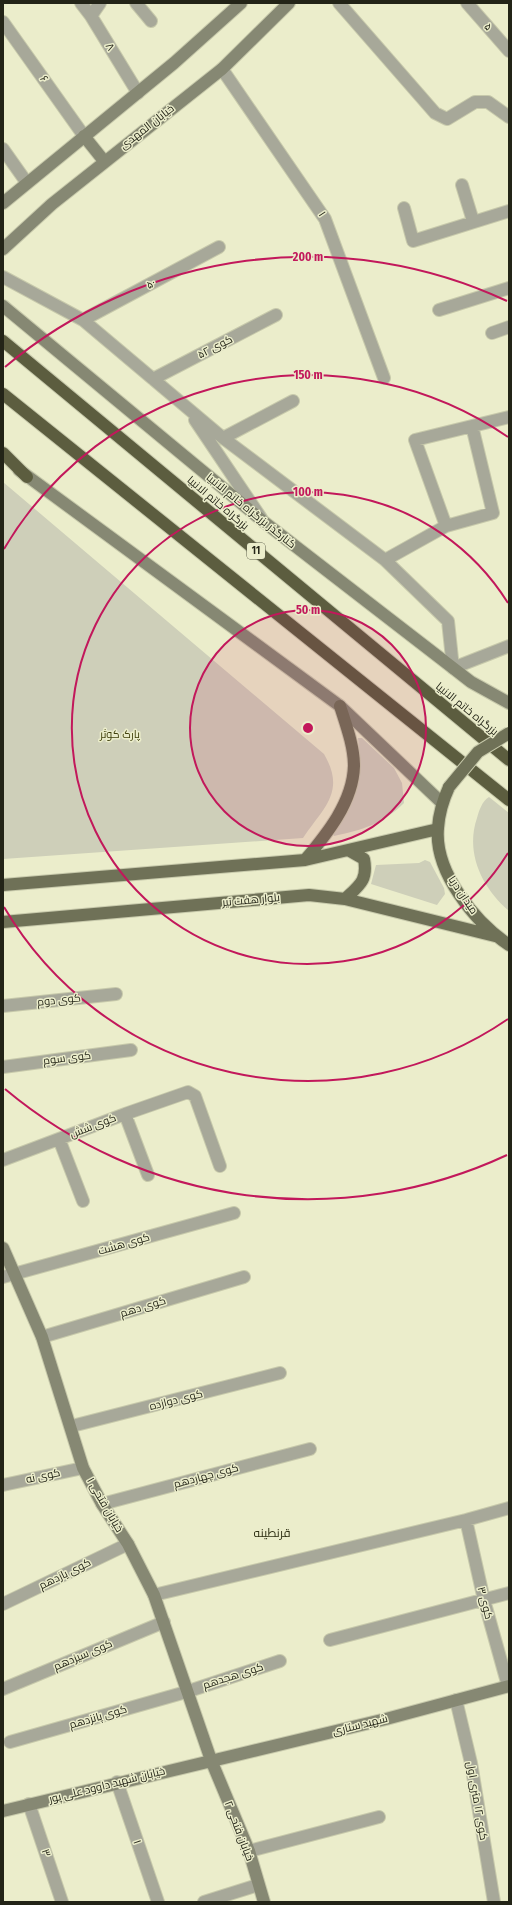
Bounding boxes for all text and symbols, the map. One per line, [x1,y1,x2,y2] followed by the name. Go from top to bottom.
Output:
[481,20,495,34] street label: ۵
[103,41,117,53] street label: ۸
[37,73,51,85] street label: ۶
[117,102,177,152] street label: خیابان المهدی
[316,209,328,219] street label: ۱
[292,250,323,264] text: 200 m
[144,276,158,292] street label: ۵۰
[195,333,235,361] street label: کوی ۵۲
[293,368,323,382] text: 150 m
[203,471,299,552] street label: کنارگذر بزرگراه خاتم الانبیا
[184,473,252,533] street label: بزرگراه خاتم الانبیا
[293,485,323,499] text: 100 m
[247,543,265,559] road number: 11
[296,603,320,617] text: 50 m
[432,680,501,739] street label: بزرگراه خاتم الانبیا
[301,721,315,735] centre of rings
[99,728,140,741] park label: پارک کوثر
[445,873,481,917] street label: میدان دریا
[221,891,280,909] street label: بلوار هفت تیر
[37,991,82,1010] street label: کوی دوم
[42,1049,92,1068] street label: کوی سوم
[68,1111,118,1141] street label: کوی شش
[97,1230,151,1258] street label: کوی هشت
[119,1294,168,1321] street label: کوی دهم
[148,1387,204,1413] street label: کوی دوازده
[172,1461,240,1492] street label: کوی چهاردهم
[25,1466,62,1486] street label: کوی نه
[84,1475,126,1535] street label: خیابان فتحی ۱
[253,1526,291,1540] district label: قرنطینه
[37,1556,94,1593] street label: کوی یازدهم
[475,1585,495,1621] street label: کوی ۳
[52,1637,115,1674] street label: کوی سیزدهم
[201,1660,265,1693] street label: کوی هجدهم
[68,1703,129,1732] street label: کوی پانزدهم
[331,1712,389,1738] street label: شهید ستاری
[464,1761,490,1842] street label: کوی ۱۲ متری اول
[47,1764,166,1806] street label: خیابان شهید داوود علی پور
[222,1799,256,1863] street label: خیابان فتحی ۲
[130,1838,144,1846] street label: ۱
[39,1847,53,1859] street label: ۳

